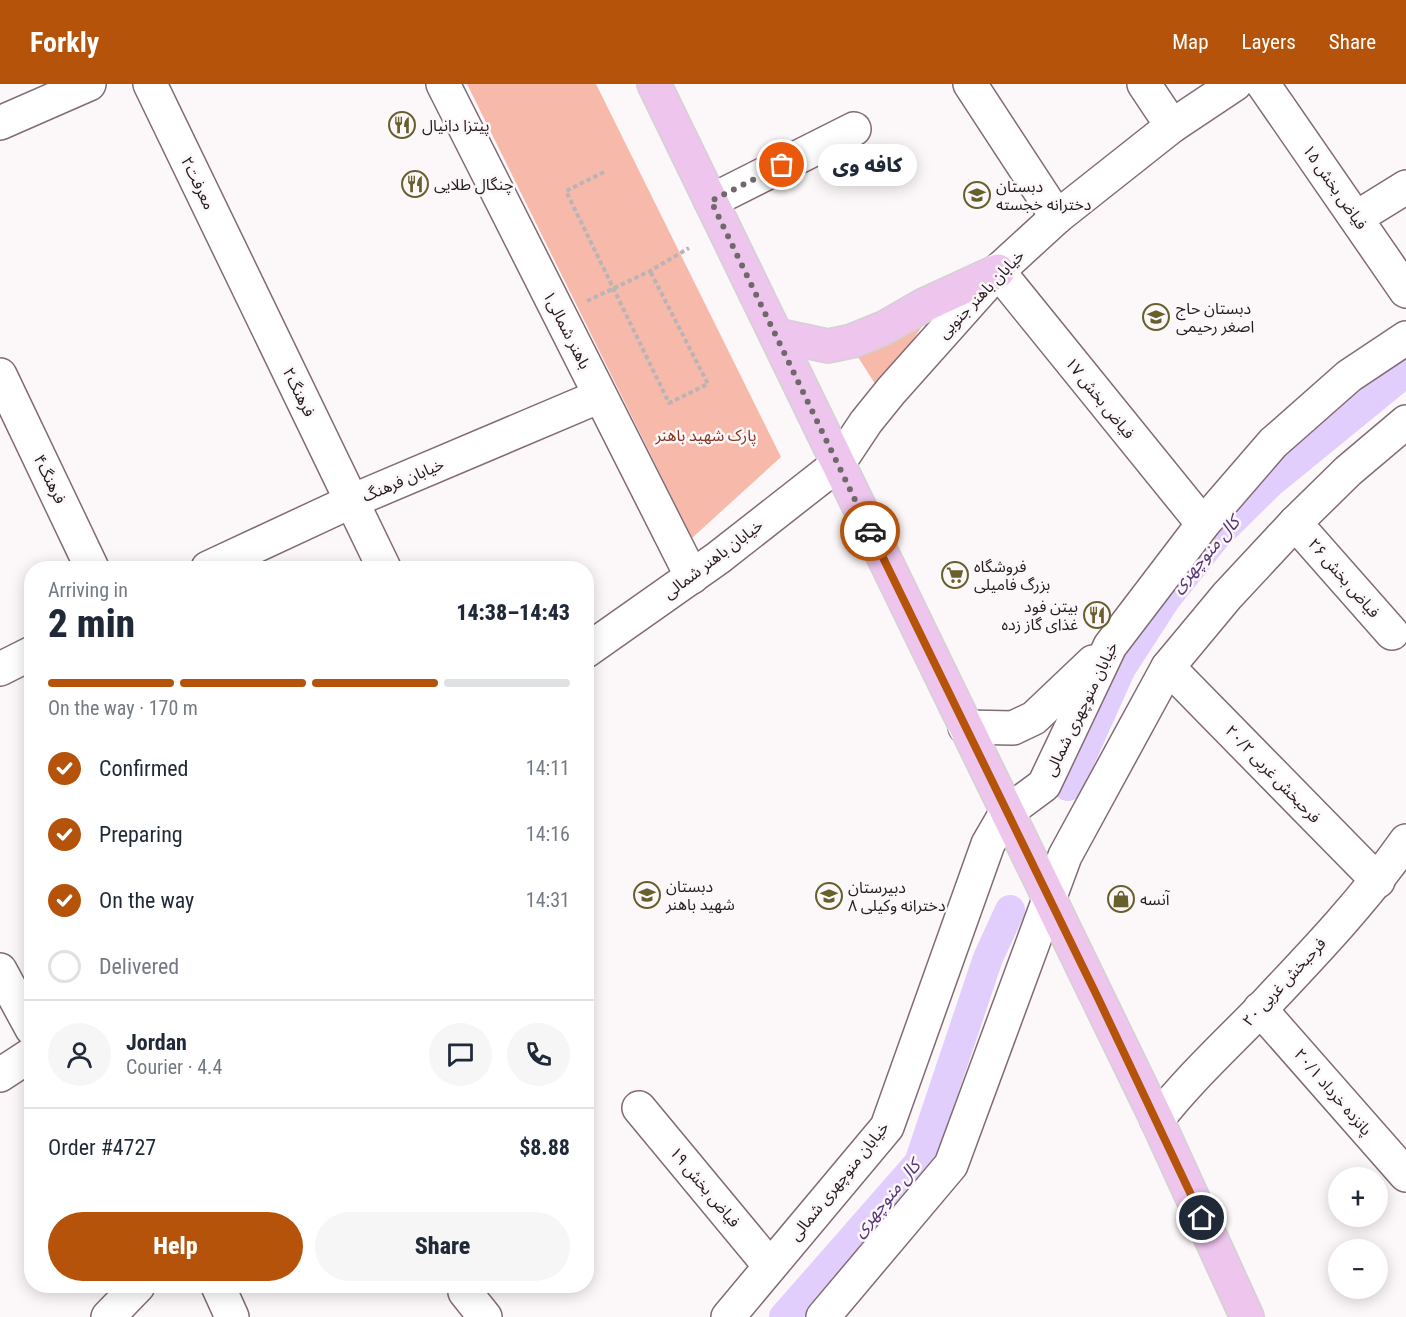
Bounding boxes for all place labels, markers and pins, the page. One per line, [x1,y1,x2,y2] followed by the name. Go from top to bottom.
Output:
[387,110,417,140] restaurant icon: پیتزا دانیال
[422,116,490,136] place label: پیتزا دانیال
[756,139,807,190] pin
[818,144,917,186] callout: کافه وی
[400,169,430,199] restaurant icon: چنگال طلایی
[434,175,513,195] place label: چنگال طلایی
[996,177,1091,214] place label: دبستان دخترانه خجسته
[962,180,992,210] school or university icon: دبستان دخترانه خجسته
[1176,299,1254,336] place label: دبستان حاج اصغر رحیمی
[1141,302,1171,332] school or university icon: دبستان حاج اصغر رحیمی
[974,557,1050,594] place label: فروشگاه بزرگ فامیلی
[940,560,970,590] supermarket icon: فروشگاه بزرگ فامیلی
[1002,597,1078,634] place label: بیتن فود غذای گاز زده
[1082,600,1112,630] restaurant icon: بیتن فود غذای گاز زده
[665,877,735,914] place label: دبستان شهید باهنر
[848,878,946,915] place label: دبیرستان دخترانه وکیلی ۸
[632,880,662,910] school or university icon: دبستان شهید باهنر
[814,881,844,911] school or university icon: دبیرستان دخترانه وکیلی ۸
[1106,884,1136,914] shop icon: آنسه
[1140,890,1171,909] place label: آنسه
[1176,1192,1227,1243] pin

